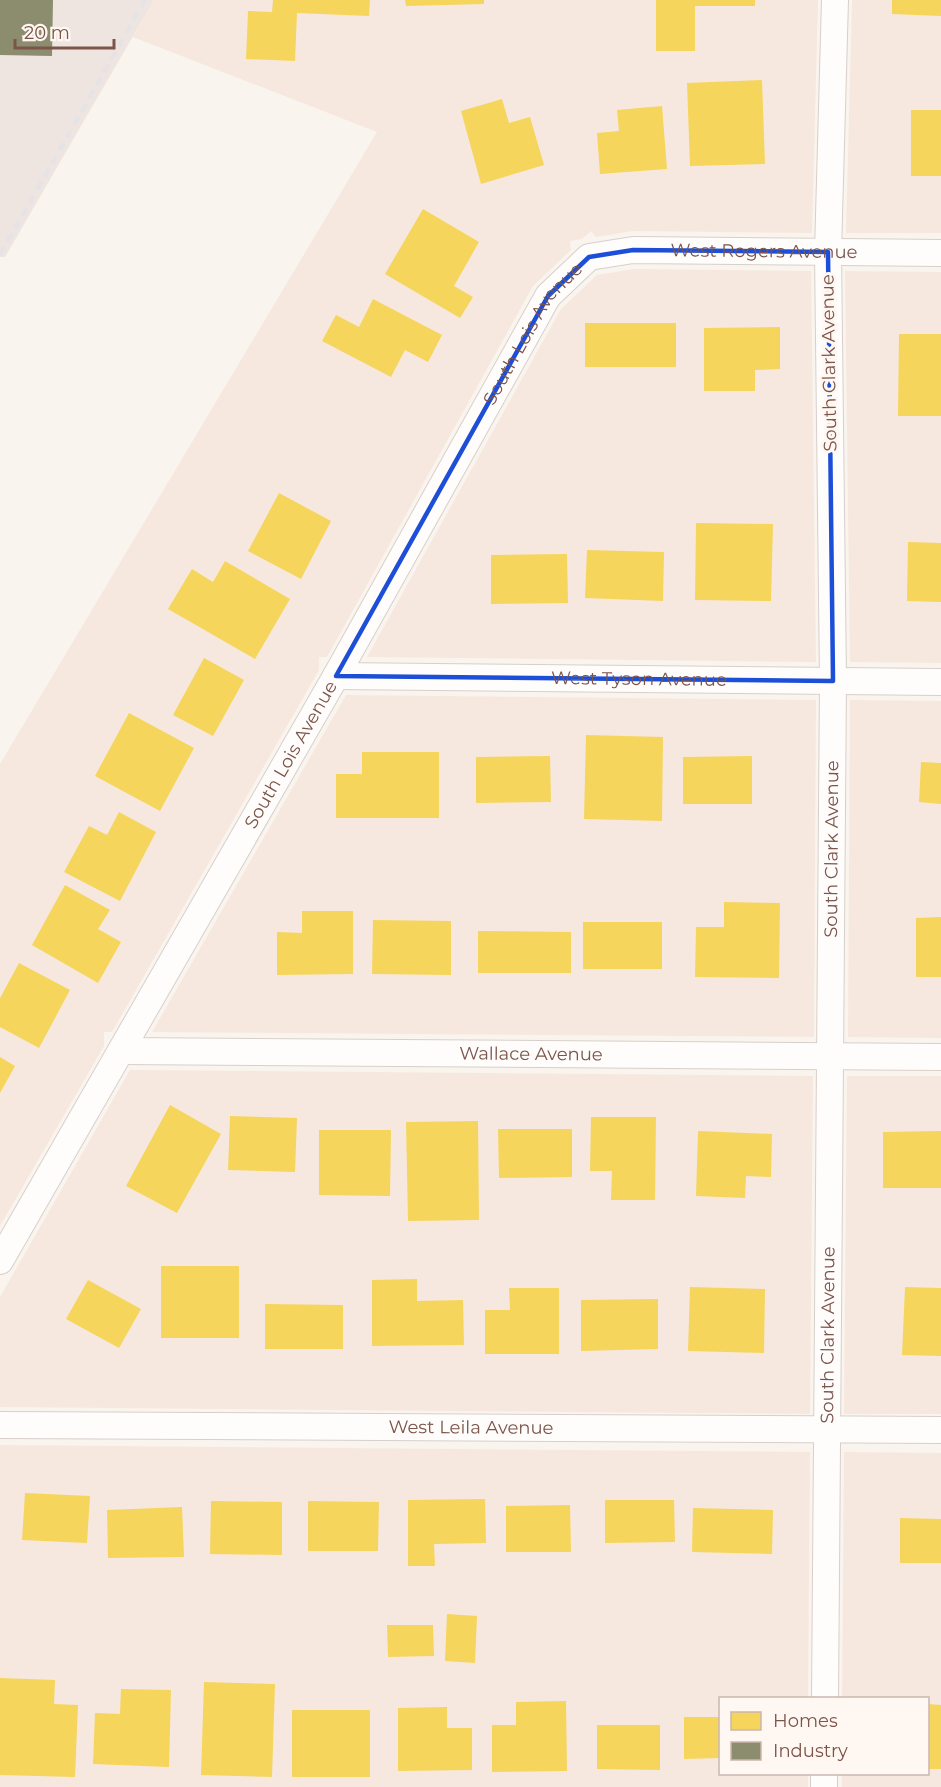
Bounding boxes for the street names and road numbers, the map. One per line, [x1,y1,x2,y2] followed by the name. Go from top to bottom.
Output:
[671,239,858,263] street label: West Rogers Avenue
[478,258,587,409] street label: South Lois Avenue
[816,274,842,452] street label: South Clark Avenue
[551,667,727,691] street label: West Tyson Avenue
[240,677,342,832] street label: South Lois Avenue
[820,760,843,938] street label: South Clark Avenue
[459,1042,603,1066] street label: Wallace Avenue
[816,1246,840,1424] street label: South Clark Avenue
[388,1416,554,1439] street label: West Leila Avenue

